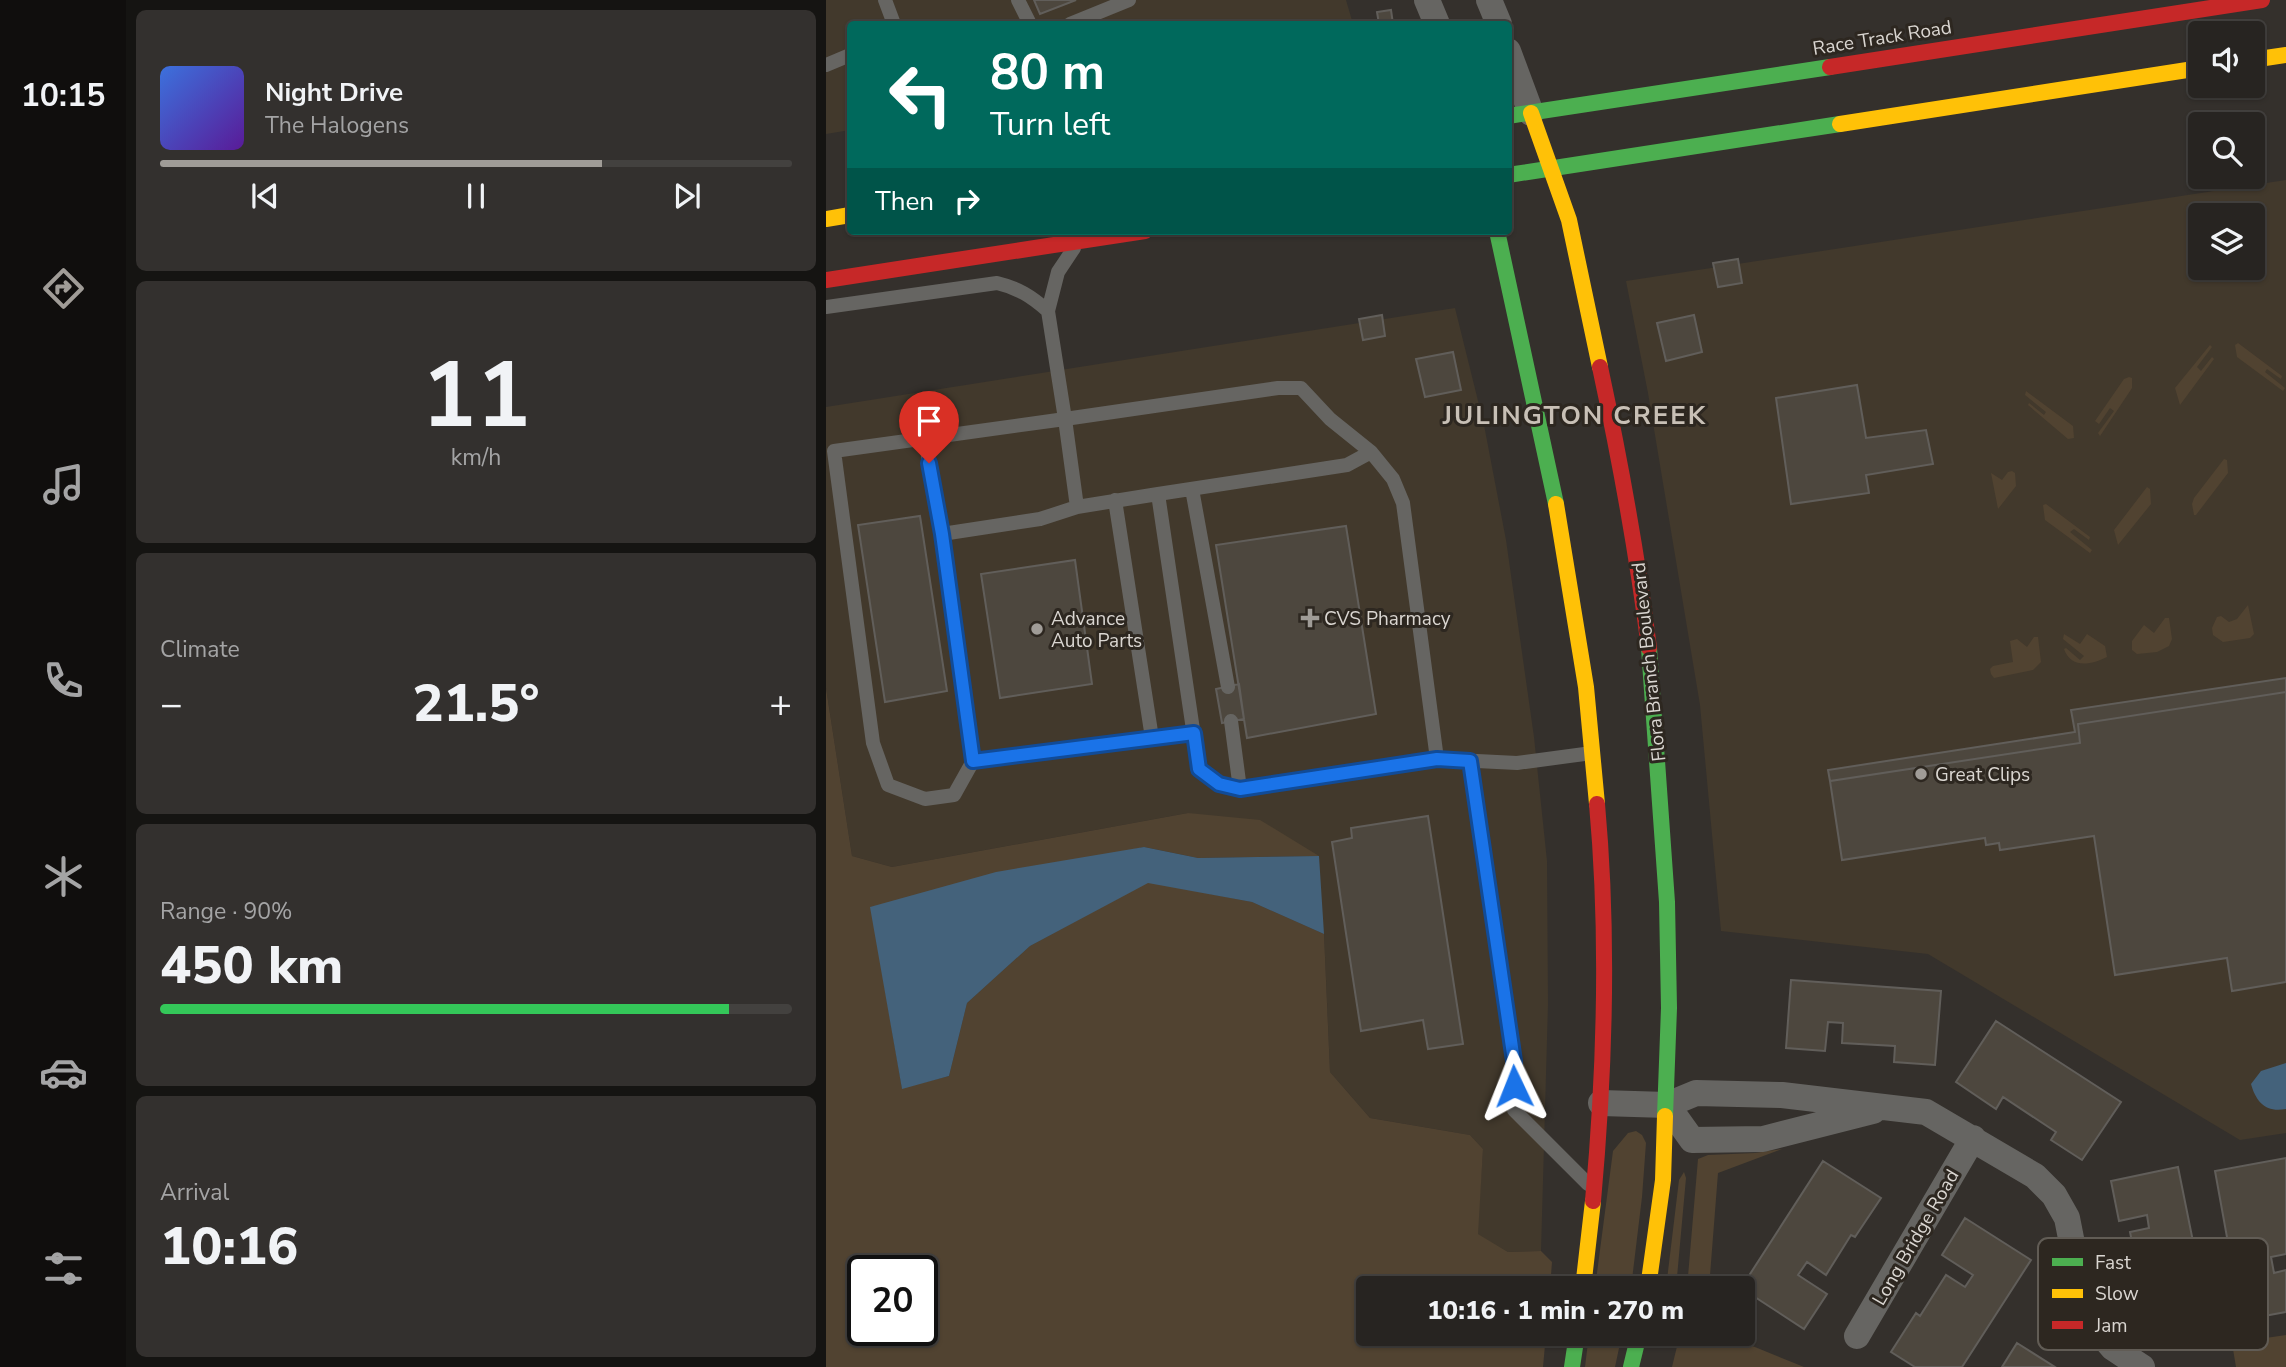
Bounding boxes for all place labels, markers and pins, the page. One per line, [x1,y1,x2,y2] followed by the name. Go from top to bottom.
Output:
[899,391,959,463] pin
[1051,606,1142,654] place label: Advance Auto Parts
[1324,606,1451,632] place label: CVS Pharmacy
[1302,610,1318,626] marker: CVS Pharmacy
[1029,621,1045,637] marker: Advance Auto Parts
[1935,762,2030,788] place label: Great Clips
[1913,766,1929,782] marker: Great Clips

